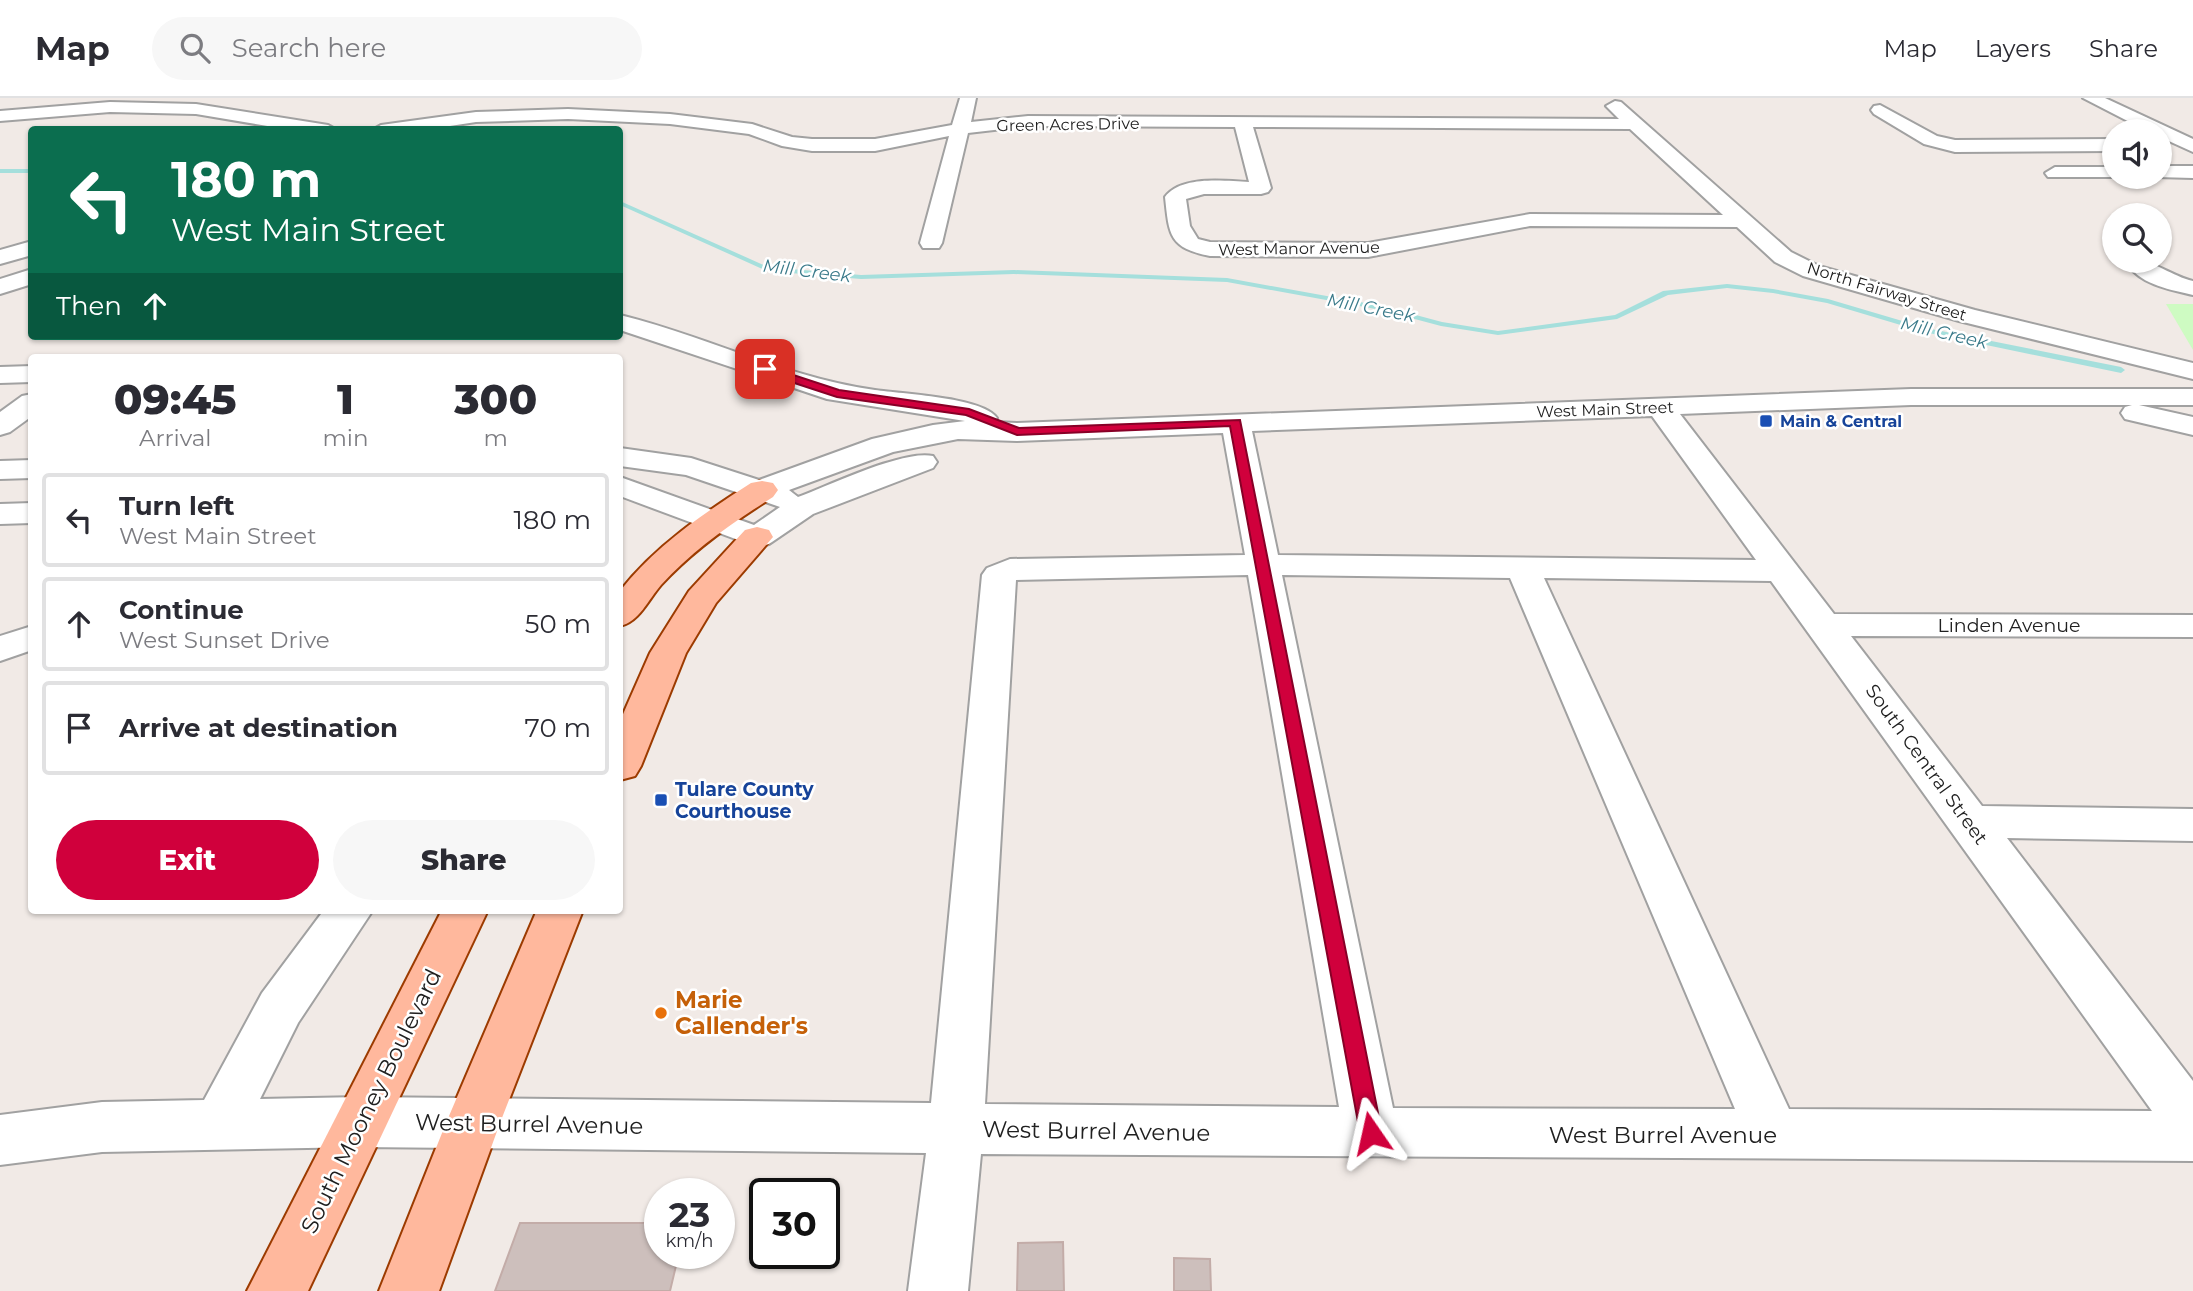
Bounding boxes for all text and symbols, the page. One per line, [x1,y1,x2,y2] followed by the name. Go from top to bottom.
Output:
[152,17,642,80] search box
[35,28,110,68] text: Map
[176,29,214,67] icon: search
[232,32,386,64] text: Search here
[1883,34,1937,63] text: Map
[1975,34,2051,63] text: Layers
[2089,34,2158,63] text: Share
[996,114,1140,135] street label: Green Acres Drive
[2102,119,2172,273] map controls
[2102,119,2172,189] button: sound
[171,150,321,209] text: 180 m
[56,154,147,245] icon: left
[2102,203,2172,273] button: search
[171,210,446,249] text: West Main Street
[1218,238,1380,259] street label: West Manor Avenue
[762,255,854,287] water label: Mill Creek
[1805,258,1969,325] street label: North Fairway Street
[136,287,174,325] icon: ahead
[1325,289,1418,328] water label: Mill Creek
[56,290,122,322] text: Then
[1898,312,1991,354] water label: Mill Creek
[735,339,795,399] pin
[746,350,784,388] icon: arrive
[114,373,237,425] text: 09:45
[337,373,354,425] text: 1
[454,373,537,425] text: 300
[1536,398,1675,421] street label: West Main Street
[1780,412,1902,431] place label: Main & Central
[1758,413,1774,429] marker: Main & Central
[139,424,211,452] text: Arrival
[322,424,369,452] text: min
[484,424,508,452] text: m
[119,490,235,522] text: Turn left
[60,501,98,539] icon: left
[513,504,591,536] text: 180 m
[119,522,317,550] text: West Main Street
[119,594,244,626] text: Continue
[60,605,98,643] icon: ahead
[525,608,591,640] text: 50 m
[1937,614,2081,637] street label: Linden Avenue
[119,626,330,654] text: West Sunset Drive
[1861,680,1993,849] street label: South Central Street
[60,709,98,747] icon: arrive
[119,712,398,744] text: Arrive at destination
[525,712,591,744] text: 70 m
[675,778,814,823] place label: Tulare County Courthouse
[653,792,669,808] marker: Tulare County Courthouse
[56,820,319,900] button: Exit
[333,820,595,900] button: Share
[295,964,447,1238] street label: South Mooney Boulevard
[675,986,808,1040] place label: Marie Callender's
[653,1005,669,1021] marker: Marie Callender's
[1334,1096,1408,1170] position arrow
[415,1108,643,1140] street label: West Burrel Avenue
[982,1115,1210,1147] street label: West Burrel Avenue
[1549,1121,1777,1149] street label: West Burrel Avenue
[749,1178,840,1269] speed limit sign: 30
[669,1193,710,1236] text: 23
[665,1230,714,1252] text: km/h

